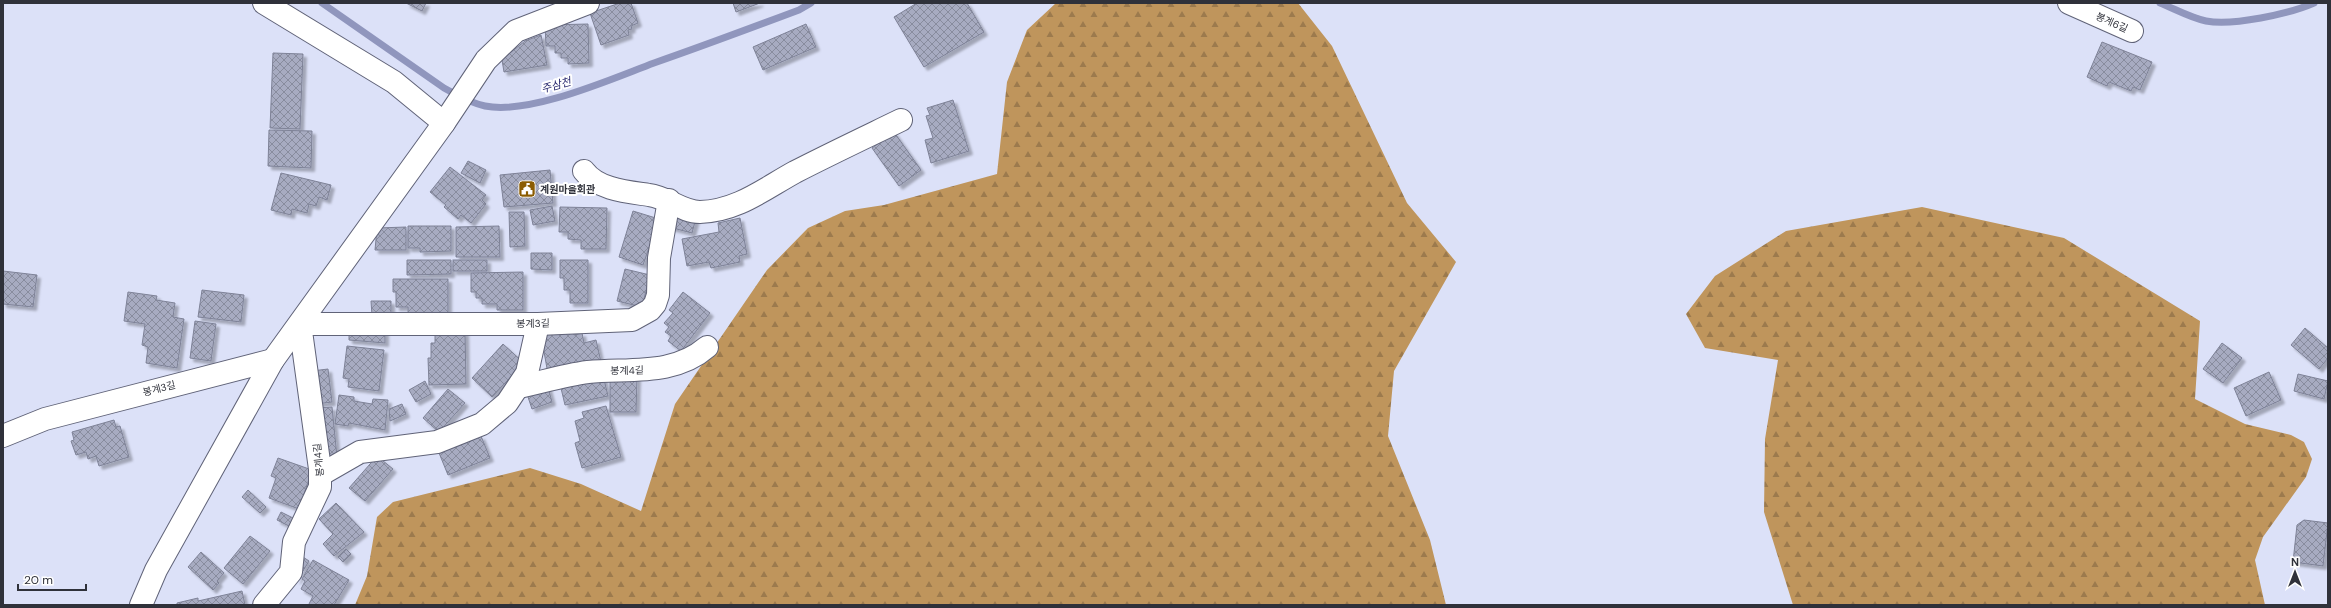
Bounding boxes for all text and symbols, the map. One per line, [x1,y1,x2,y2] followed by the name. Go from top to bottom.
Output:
[2094,10,2130,35] street label: 봉계6길
[539,74,574,96] water label: 주삼천
[517,179,537,199] public building icon: 계원마을회관
[540,183,595,196] place label: 계원마을회관
[516,317,550,330] street label: 봉계3길
[610,364,644,377] street label: 봉계4길
[141,378,177,399] street label: 봉계3길
[310,443,327,477] street label: 봉계4길
[2275,552,2315,592] north arrow
[2291,555,2299,569] text: N
[18,566,86,592] scale bar
[24,572,53,588] text: 20 m

